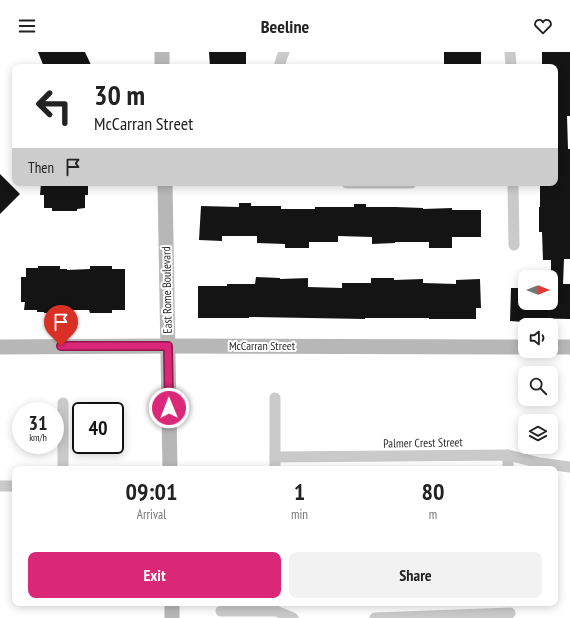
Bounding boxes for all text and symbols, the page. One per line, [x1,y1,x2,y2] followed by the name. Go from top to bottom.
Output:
[16,15,38,37] icon: menu
[261,15,309,38] text: Beeline
[532,15,554,37] icon: heart
[94,76,145,113] text: 30 m
[28,80,80,132] icon: left
[94,112,193,135] text: McCarran Street
[62,156,84,178] icon: arrive
[28,158,54,177] text: Then
[158,246,175,334] street label: East Rome Boulevard
[518,270,558,310] north arrow
[518,270,558,454] map controls
[44,305,78,346] pin
[50,311,72,333] icon: arrive
[518,318,558,358] button: sound
[229,338,296,353] street label: McCarran Street
[518,366,558,406] button: search
[148,387,190,429] position arrow
[72,402,124,454] speed limit sign: 40
[28,410,48,436] text: 31
[518,414,558,454] button: layers
[29,431,47,444] text: km/h
[383,434,464,451] street label: Palmer Crest Street
[126,476,177,507] text: 09:01
[294,476,305,507] text: 1
[422,476,444,507] text: 80
[137,506,166,523] text: Arrival
[291,506,308,523] text: min
[429,506,437,523] text: m
[28,552,281,598] button: Exit
[289,552,542,598] button: Share

